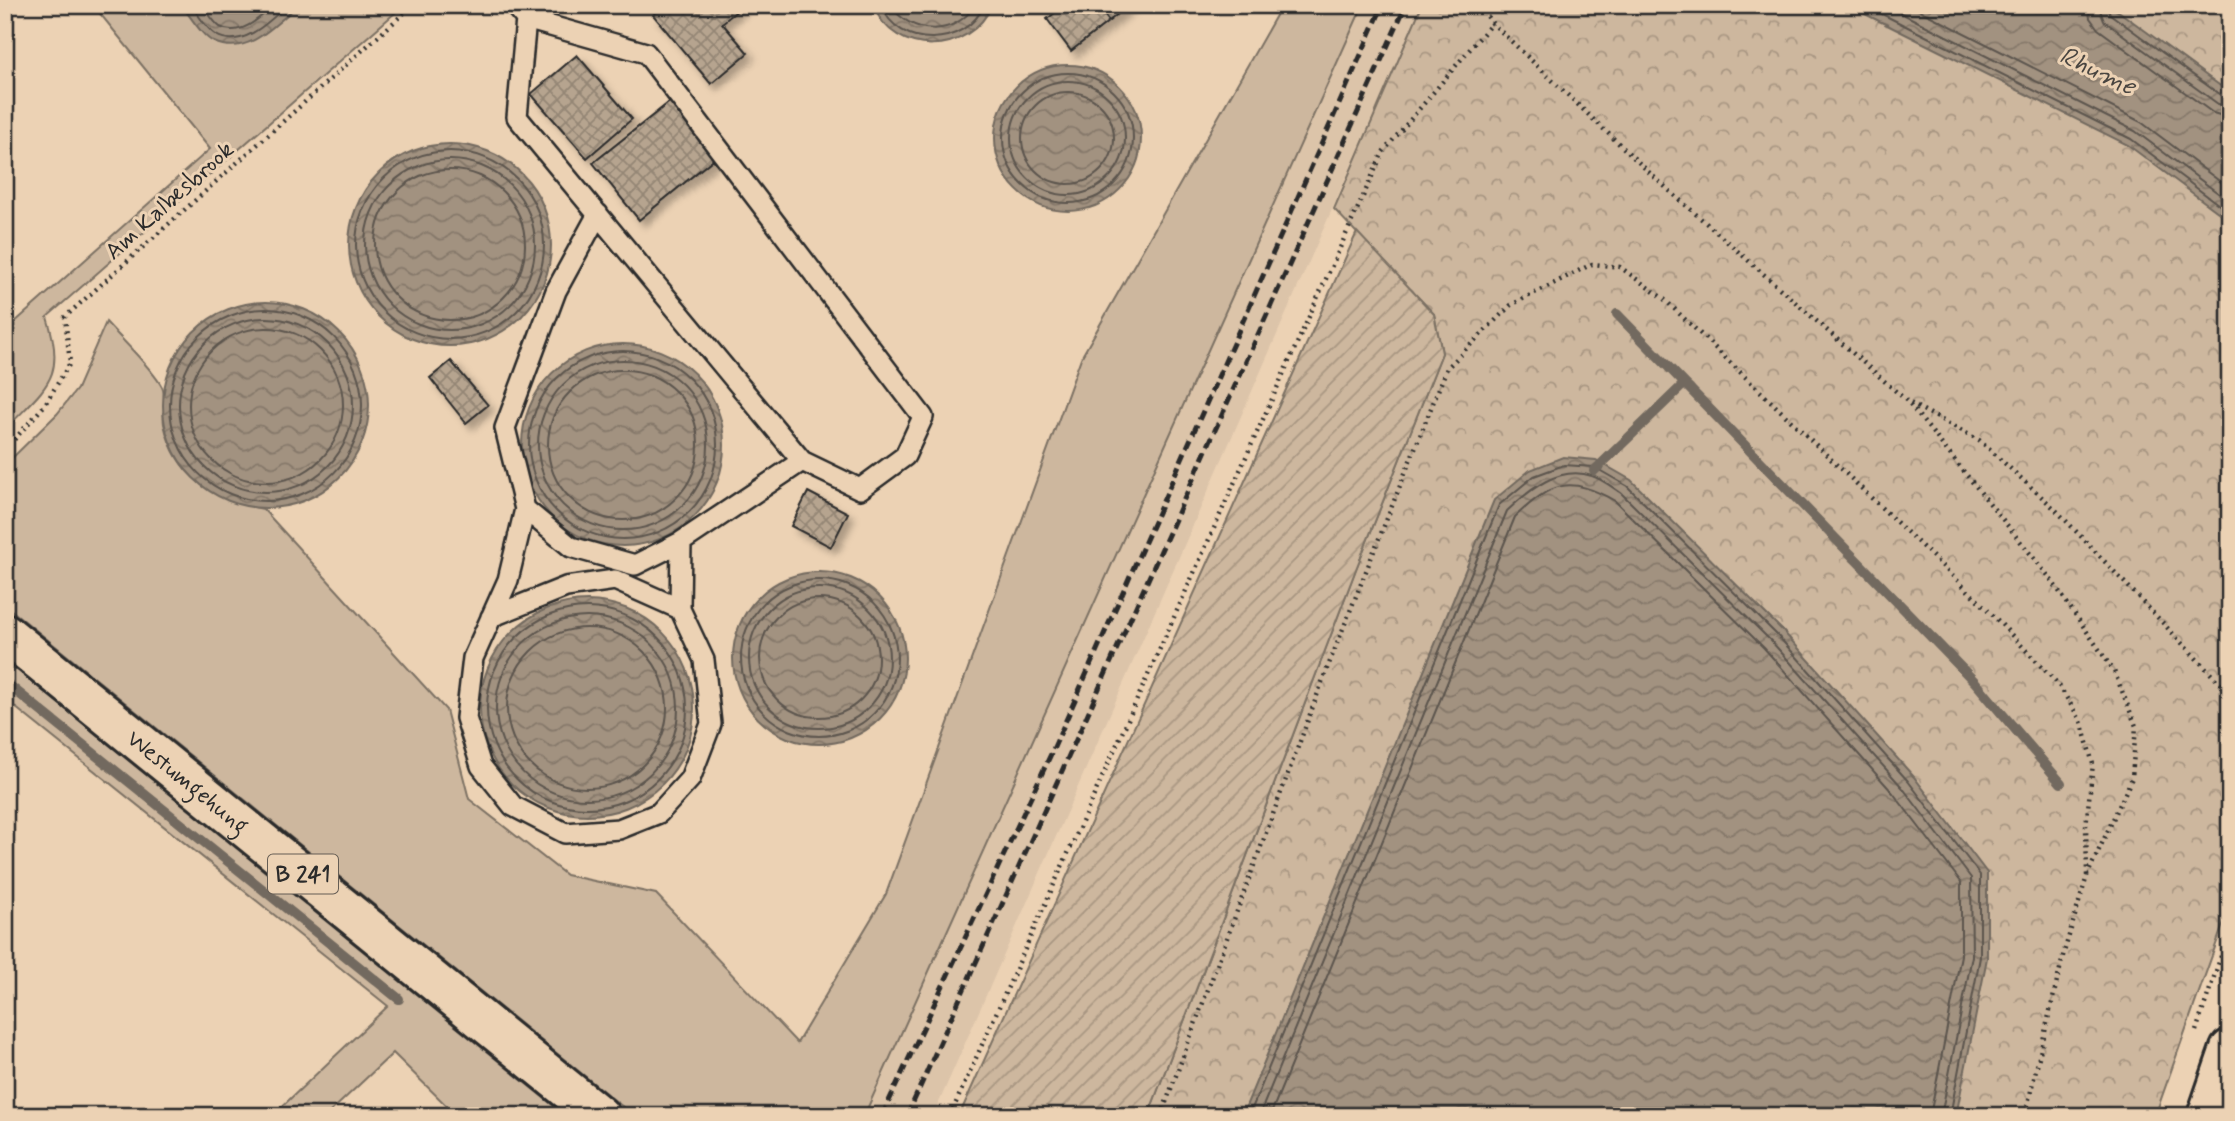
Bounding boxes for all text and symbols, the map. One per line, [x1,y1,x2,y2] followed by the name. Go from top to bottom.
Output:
[2053,39,2142,105] water label: Rhume
[99,135,241,267] street label: Am Kalbesbrook
[120,724,255,844] street label: Westumgehung
[268,854,338,894] road number: B 241

